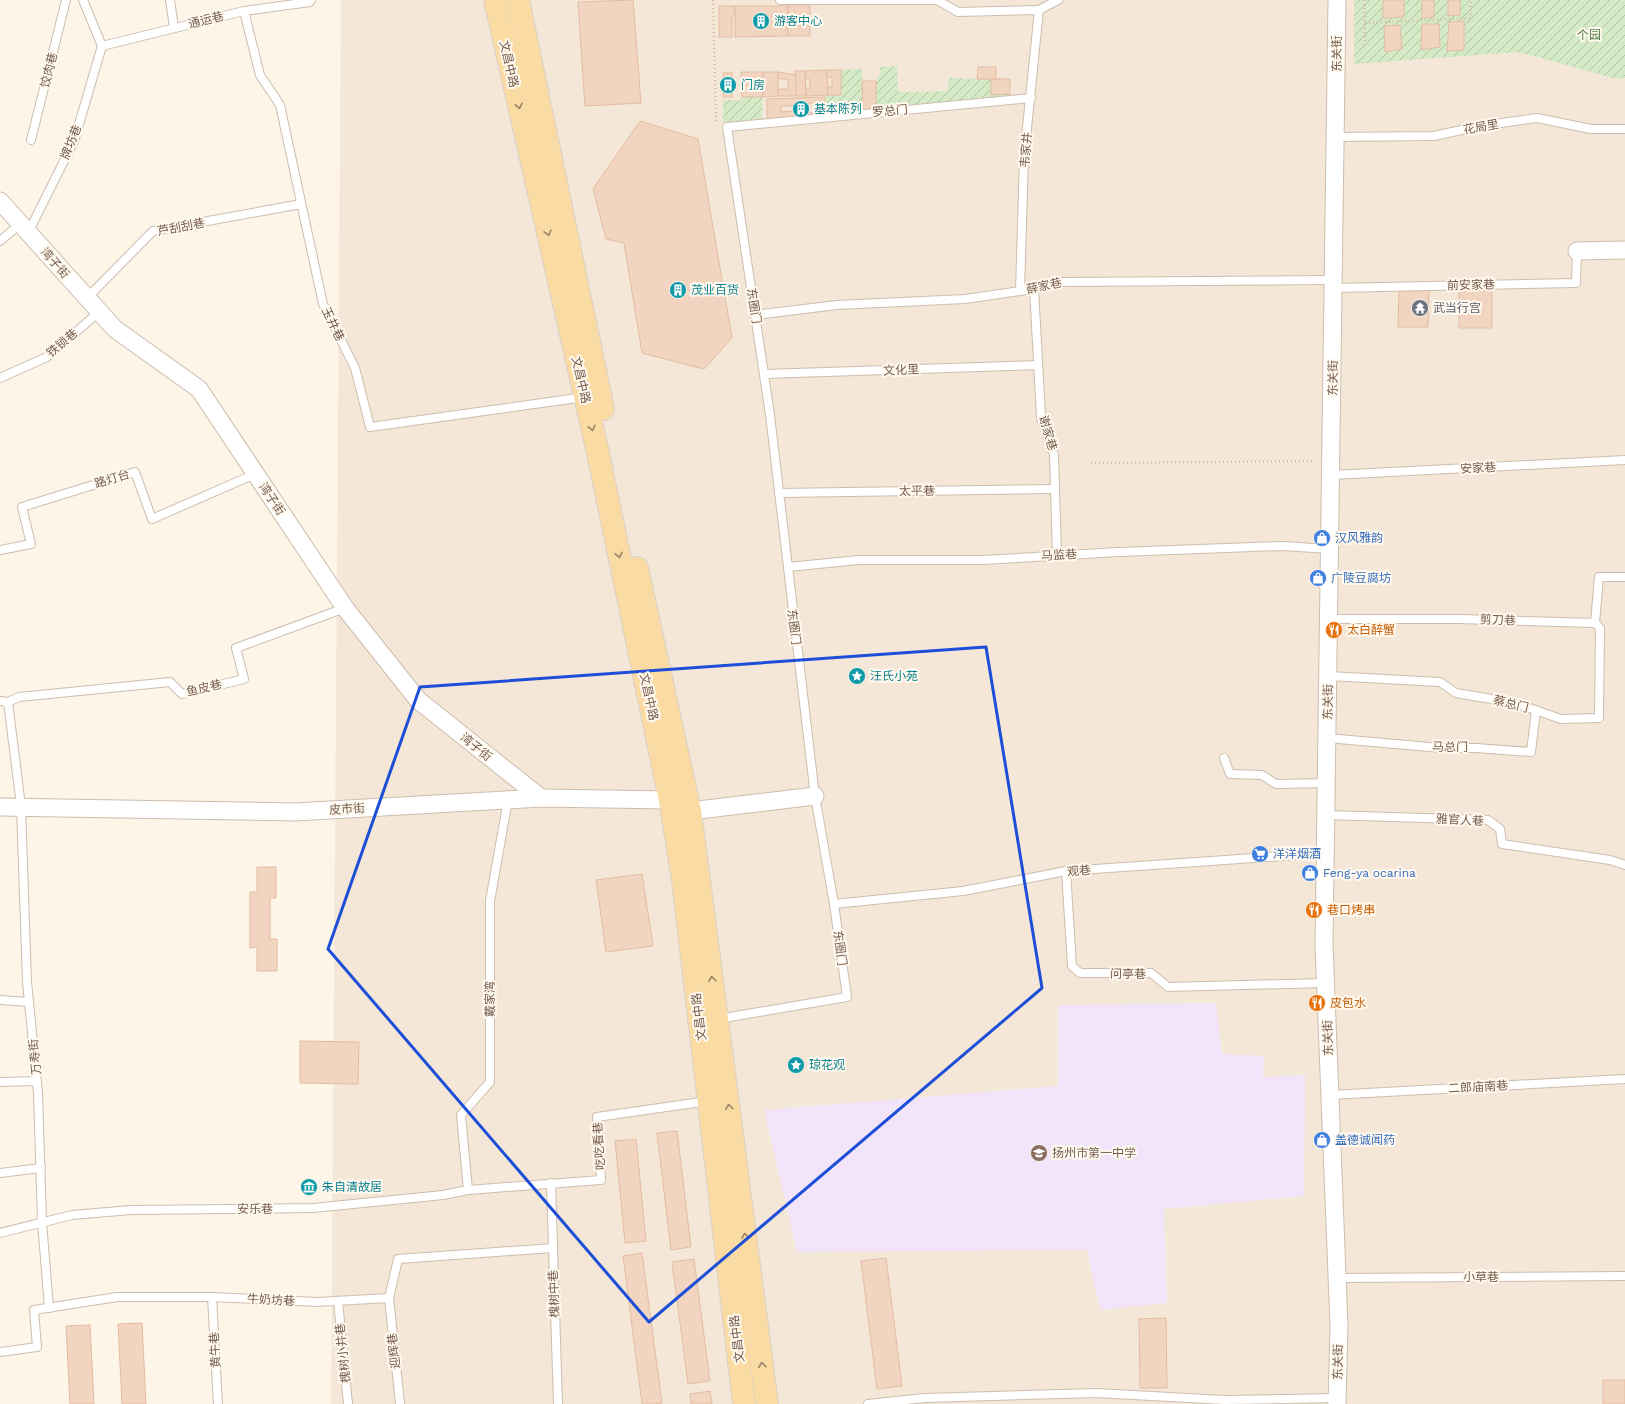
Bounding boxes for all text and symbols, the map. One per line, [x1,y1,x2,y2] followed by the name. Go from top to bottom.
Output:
[187,9,225,31] street label: 通运巷
[751,11,771,31] building icon: 游客中心
[774,14,822,28] place label: 游客中心
[1577,28,1601,42] park label: 个园
[1330,36,1344,72] street label: 东关街
[497,39,521,89] street label: 文昌中路
[38,51,60,89] street label: 饺肉巷
[718,75,738,95] building icon: 门房
[741,78,765,92] place label: 门房
[791,99,811,119] building icon: 基本陈列
[814,102,862,116] place label: 基本陈列
[871,102,909,120] street label: 罗总门
[514,103,522,109] one-way arrow
[1462,117,1500,137] street label: 花局里
[58,123,84,161] street label: 牌坊巷
[1017,131,1035,169] street label: 韦家井
[156,216,206,238] street label: 芦刮刮巷
[543,230,551,236] one-way arrow
[38,245,72,281] street label: 湾子街
[1025,275,1063,297] street label: 薛家巷
[1447,278,1495,292] street label: 前安家巷
[668,280,688,300] building icon: 茂业百货
[691,283,739,297] place label: 茂业百货
[744,287,764,325] street label: 东圈门
[1410,298,1430,318] temple icon: 武当行宫
[1433,301,1481,315] place label: 武当行宫
[319,305,347,343] street label: 玉井巷
[44,326,80,360] street label: 铁锁巷
[569,355,593,405] street label: 文昌中路
[1326,360,1340,396] street label: 东关街
[883,362,919,378] street label: 文化里
[1036,414,1060,452] street label: 谢家巷
[587,424,596,431] one-way arrow
[1460,460,1496,476] street label: 安家巷
[93,467,131,491] street label: 路灯台
[256,480,288,518] street label: 湾子街
[899,484,935,498] street label: 太平巷
[1312,528,1332,548] shop icon: 汉风雅韵
[1335,531,1383,545] place label: 汉风雅韵
[1041,547,1077,563] street label: 马监巷
[615,552,623,558] one-way arrow
[1308,568,1328,588] shop icon: 广陵豆腐坊
[1331,571,1391,585] place label: 广陵豆腐坊
[785,608,803,646] street label: 东圈门
[1480,612,1516,628] street label: 剪刀巷
[1324,620,1344,640] restaurant icon: 太白醉蟹
[1347,623,1395,637] place label: 太白醉蟹
[847,666,867,686] place icon: 汪氏小苑
[870,669,918,683] place label: 汪氏小苑
[637,672,661,722] street label: 文昌中路
[185,677,223,699] street label: 鱼皮巷
[1321,684,1335,720] street label: 东关街
[1492,693,1530,715] street label: 蔡总门
[458,730,494,764] street label: 湾子街
[1432,740,1468,754] street label: 马总门
[329,801,365,817] street label: 皮市街
[1436,812,1484,828] street label: 雅官人巷
[1250,844,1270,864] supermarket icon: 洋洋烟酒
[1273,847,1321,861] place label: 洋洋烟酒
[1066,863,1092,879] street label: 观巷
[1300,863,1320,883] shop icon: Feng-ya ocarina
[1323,866,1416,880] place label: Feng-ya ocarina
[1304,900,1324,920] restaurant icon: 巷口烤串
[1327,903,1375,917] place label: 巷口烤串
[831,929,849,967] street label: 东圈门
[1110,967,1146,981] street label: 问亭巷
[708,975,717,982] one-way arrow
[483,981,497,1017] street label: 戴家湾
[689,992,709,1042] street label: 文昌中路
[1307,993,1327,1013] restaurant icon: 皮包水
[1330,996,1366,1010] place label: 皮包水
[1320,1020,1336,1056] street label: 东关街
[26,1038,44,1076] street label: 万寿街
[786,1055,806,1075] place icon: 琼花观
[809,1058,845,1072] place label: 琼花观
[1448,1078,1508,1096] street label: 二郎庙南巷
[725,1104,734,1111] one-way arrow
[590,1122,608,1170] street label: 吃吃看巷
[1312,1130,1332,1150] shop icon: 盖德诚闻药
[1335,1133,1395,1147] place label: 盖德诚闻药
[1029,1143,1049,1163] school or university icon: 扬州市第一中学
[1052,1146,1136,1160] place label: 扬州市第一中学
[299,1177,319,1197] museum icon: 朱自清故居
[322,1180,382,1194] place label: 朱自清故居
[237,1202,273,1216] street label: 安乐巷
[741,1233,750,1239] one-way arrow
[546,1270,562,1318] street label: 槐树中巷
[1463,1270,1499,1284] street label: 小草巷
[247,1292,295,1308] street label: 牛奶坊巷
[727,1314,747,1364] street label: 文昌中路
[333,1322,353,1384] street label: 槐树小井巷
[207,1332,223,1368] street label: 黄牛巷
[385,1332,403,1370] street label: 迎辉巷
[1331,1344,1345,1380] street label: 东关街
[758,1362,767,1368] one-way arrow

